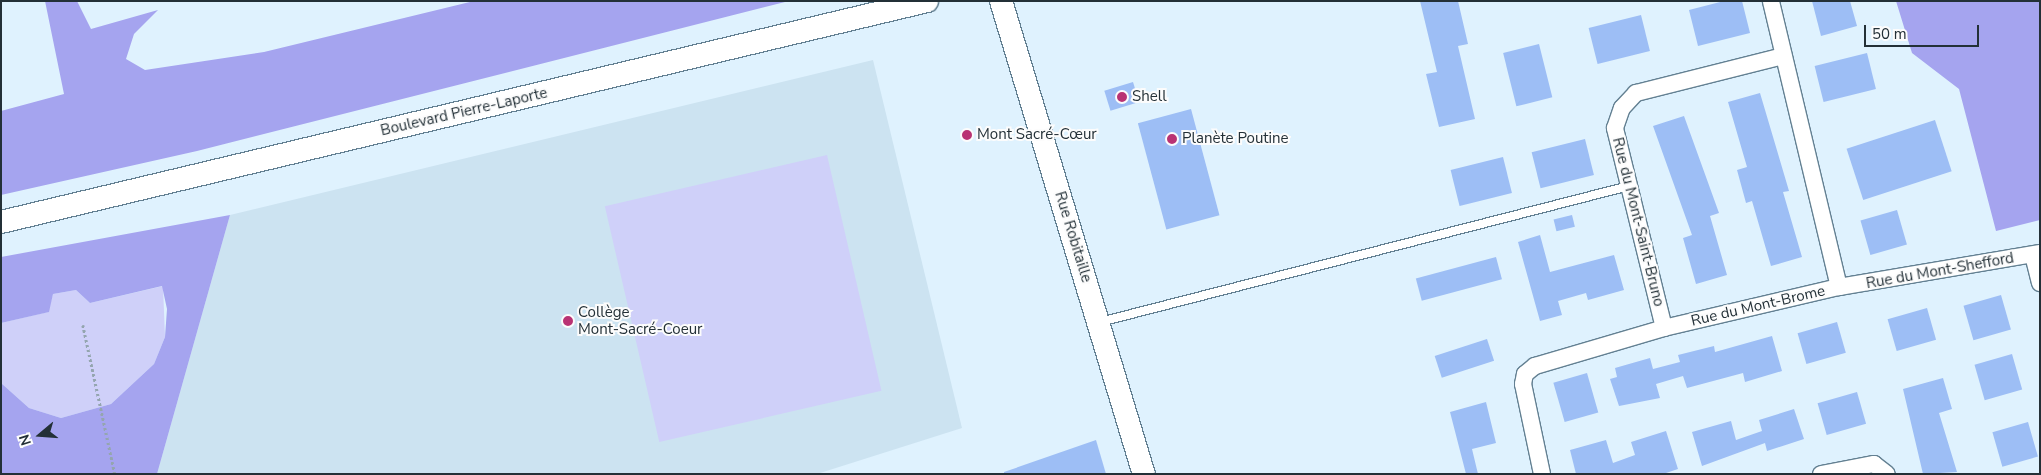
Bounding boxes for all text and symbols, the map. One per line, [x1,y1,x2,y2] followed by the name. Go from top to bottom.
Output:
[1866,15,1981,47] scale bar
[1872,24,1907,44] text: 50 m
[379,84,549,140] street label: Boulevard Pierre-Laporte
[1132,88,1167,106] place label: Shell
[1116,91,1128,103] marker: Shell
[977,126,1097,144] place label: Mont Sacré-Cœur
[961,129,973,141] marker: Mont Sacré-Cœur
[1182,130,1289,148] place label: Planète Poutine
[1166,133,1178,145] marker: Planète Poutine
[1608,136,1668,308] street label: Rue du Mont-Saint-Bruno
[1051,189,1095,285] street label: Rue Robitaille
[1865,249,2015,293] street label: Rue du Mont-Shefford
[1689,282,1827,330] street label: Rue du Mont-Brome
[578,303,702,338] place label: Collège Mont-Sacré-Coeur
[562,315,574,327] marker: Collège Mont-Sacré-Coeur
[15,410,65,460] north arrow
[15,432,36,448] text: N

